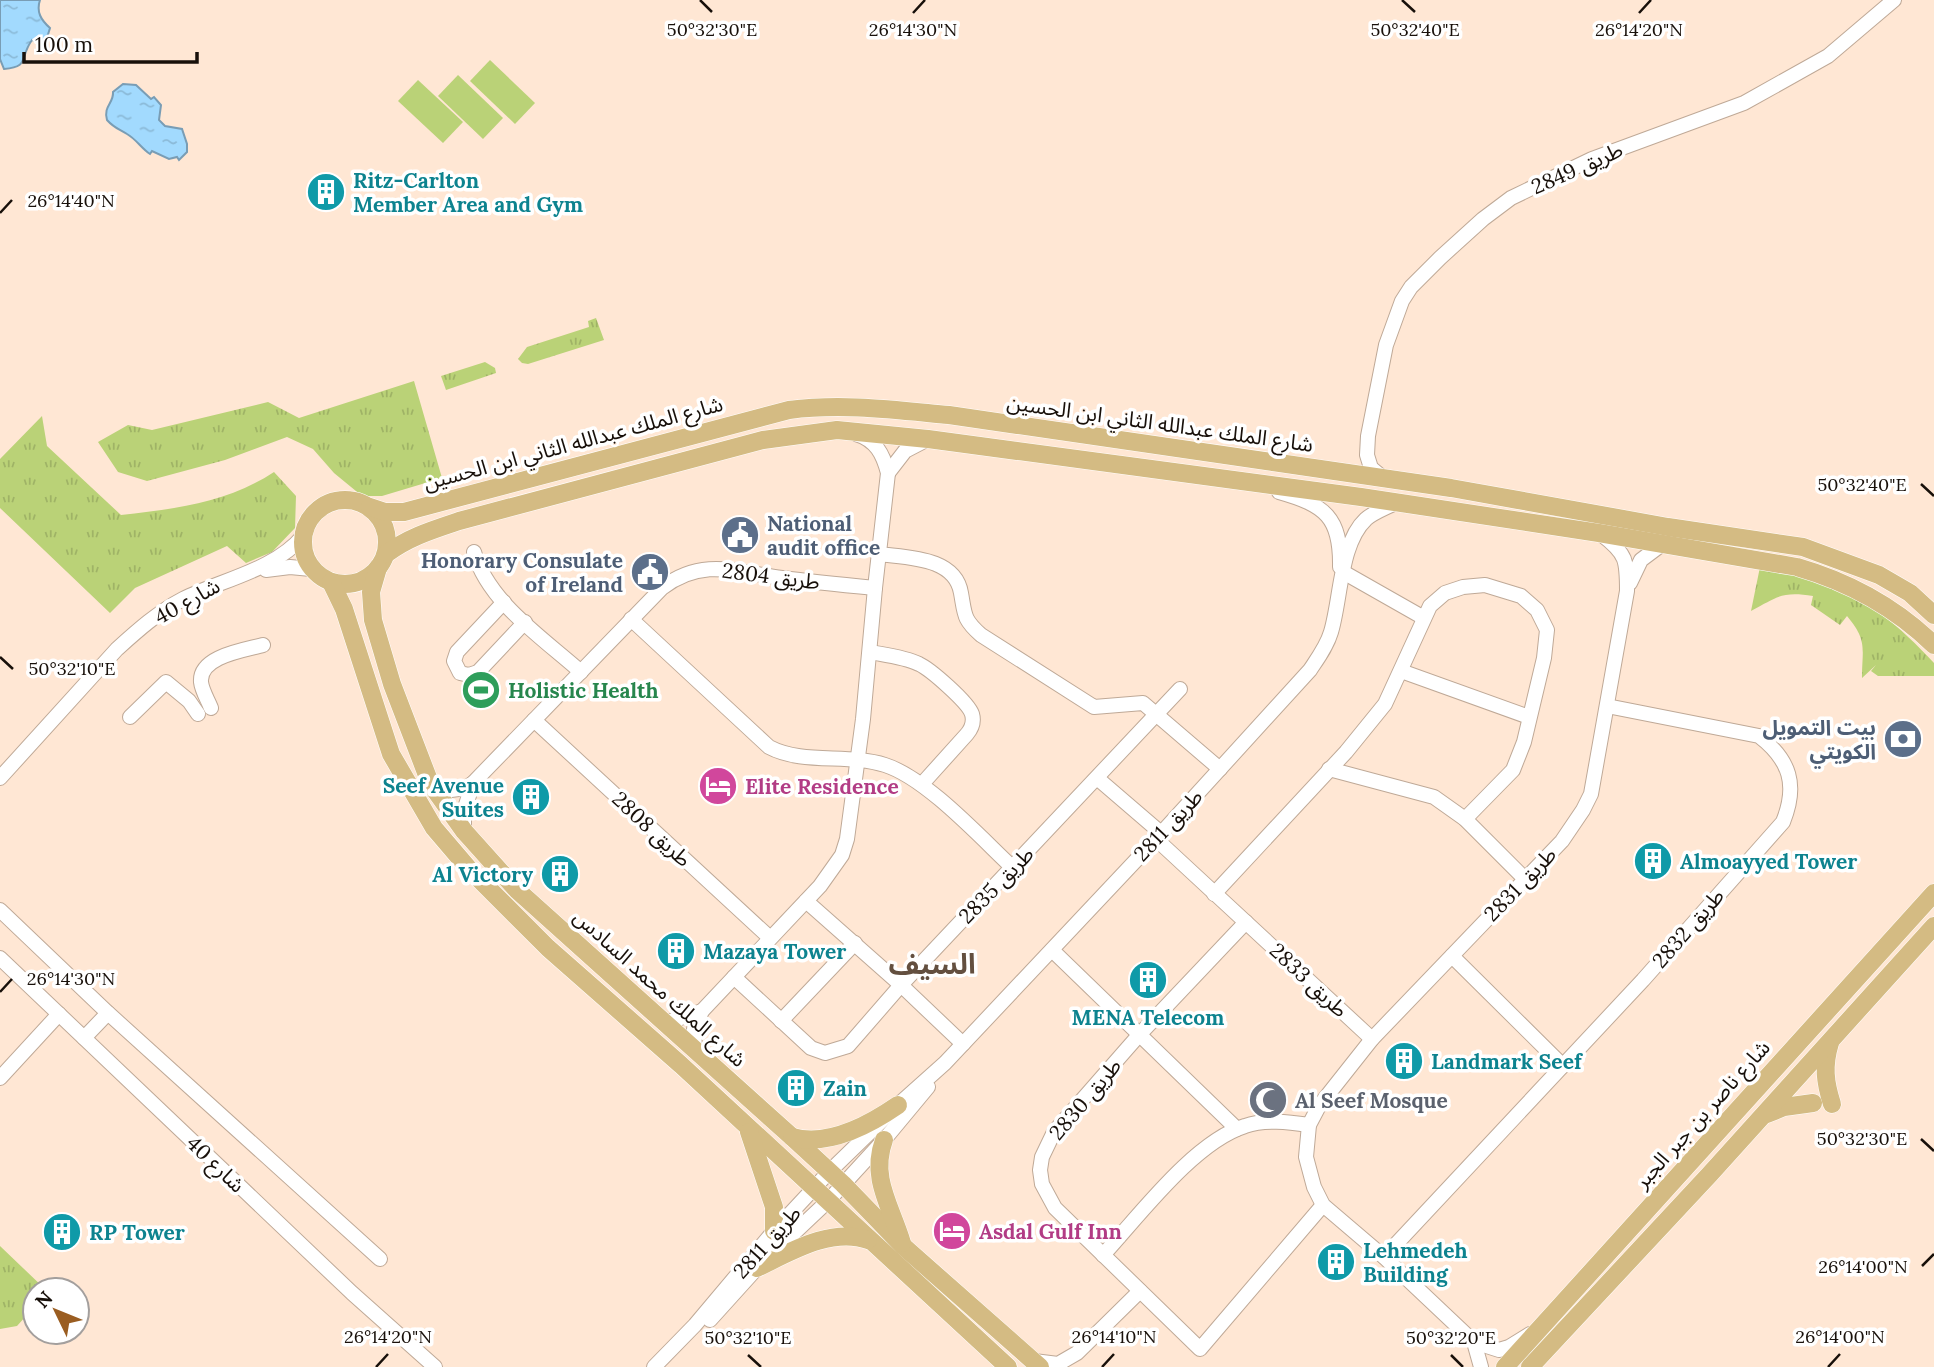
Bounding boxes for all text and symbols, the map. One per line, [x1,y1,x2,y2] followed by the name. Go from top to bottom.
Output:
[667,18,757,41] text: 50°32'30"E
[869,18,957,41] text: 26°14'30"N
[1370,18,1460,41] text: 50°32'40"E
[1595,18,1683,41] text: 26°14'20"N
[24,21,198,65] scale bar
[35,31,93,58] text: 100 m
[1527,136,1627,200] street label: طريق 2849
[353,167,583,218] place label: Ritz-Carlton Member Area and Gym
[305,171,347,213] building icon: Ritz-Carlton Member Area and Gym
[27,189,115,212] text: 26°14'40"N
[1005,388,1315,461] street label: شارع الملك عبدالله الثاني ابن الحسين
[420,390,726,499] street label: شارع الملك عبدالله الثاني ابن الحسين
[1817,473,1907,496] text: 50°32'40"E
[767,510,880,561] place label: National audit office
[719,514,761,556] public building icon: National audit office
[421,547,623,598] place label: Honorary Consulate of Ireland
[629,551,671,593] public building icon: Honorary Consulate of Ireland
[721,557,821,595] street label: طريق 2804
[149,572,226,632] street label: شارع 40
[29,657,115,680] text: 50°32'10"E
[460,669,502,711] sports icon: Holistic Health
[508,677,659,704] place label: Holistic Health
[1762,714,1876,768] place label: بيت التمويل الكويتي
[1882,718,1924,760] bank icon: بيت التمويل الكويتي
[697,765,739,807] hotel icon: Elite Residence
[383,772,504,823] place label: Seef Avenue Suites
[745,773,899,800] place label: Elite Residence
[510,776,552,818] building icon: Seef Avenue Suites
[1128,783,1208,867] street label: طريق 2811
[607,786,697,872] street label: طريق 2808
[1632,840,1674,882] building icon: Almoayyed Tower
[953,841,1039,929] street label: طريق 2835
[1478,841,1562,927] street label: طريق 2831
[1680,848,1857,875] place label: Almoayyed Tower
[539,853,581,895] building icon: Al Victory
[432,861,533,888] place label: Al Victory
[1646,883,1730,973] street label: طريق 2832
[567,903,752,1074] street label: شارع الملك محمد السادس
[655,930,697,972] building icon: Mazaya Tower
[1264,937,1354,1023] street label: طريق 2833
[703,938,846,965] place label: Mazaya Tower
[888,946,976,982] district label: السيف
[1127,959,1169,1001] building icon: MENA Telecom
[27,967,115,990] text: 26°14'30"N
[1072,1004,1224,1031] place label: MENA Telecom
[1628,1034,1777,1196] street label: شارع ناصر بن جبر الجبر
[1383,1040,1425,1082] building icon: Landmark Seef
[1431,1048,1583,1075] place label: Landmark Seef
[1043,1053,1127,1145] street label: طريق 2830
[775,1067,817,1109] building icon: Zain
[823,1075,867,1102] place label: Zain
[1247,1079,1289,1121] mosque icon: Al Seef Mosque
[1295,1087,1448,1114] place label: Al Seef Mosque
[1817,1127,1907,1150] text: 50°32'30"E
[180,1130,251,1200] street label: شارع 40
[727,1200,807,1284] street label: طريق 2811
[931,1210,973,1252] hotel icon: Asdal Gulf Inn
[41,1211,83,1253] building icon: RP Tower
[979,1218,1122,1245] place label: Asdal Gulf Inn
[89,1219,185,1246] place label: RP Tower
[1363,1237,1468,1288] place label: Lehmedeh Building
[1315,1241,1357,1283] building icon: Lehmedeh Building
[1818,1255,1908,1278] text: 26°14'00"N
[21,1276,91,1346] north arrow
[30,1286,58,1313] text: N
[344,1325,432,1348] text: 26°14'20"N
[1072,1325,1156,1348] text: 26°14'10"N
[1795,1325,1885,1348] text: 26°14'00"N
[705,1326,791,1349] text: 50°32'10"E
[1406,1326,1496,1349] text: 50°32'20"E

